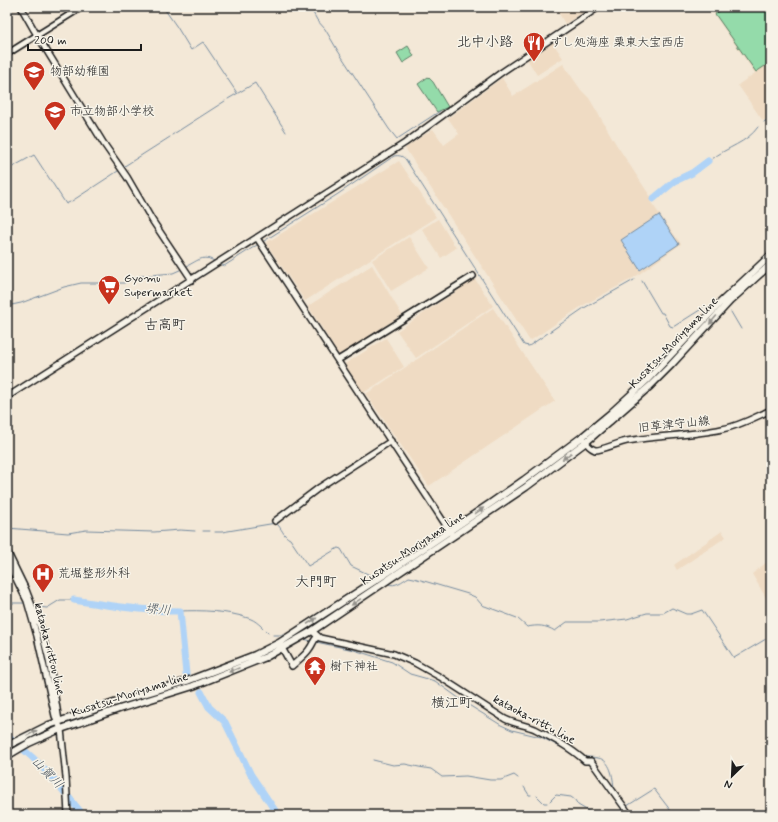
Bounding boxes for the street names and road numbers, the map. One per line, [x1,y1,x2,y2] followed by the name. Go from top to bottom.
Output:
[626,294,722,392] street label: Kusatsu-Moriyama line
[637,413,711,437] street label: 旧草津守山線
[358,508,468,590] street label: Kusatsu-Moriyama line
[30,601,68,697] street label: kataoka-rittou line
[70,669,190,721] street label: Kusatsu-Moriyama line
[490,691,578,749] street label: kataoka-rittu line

